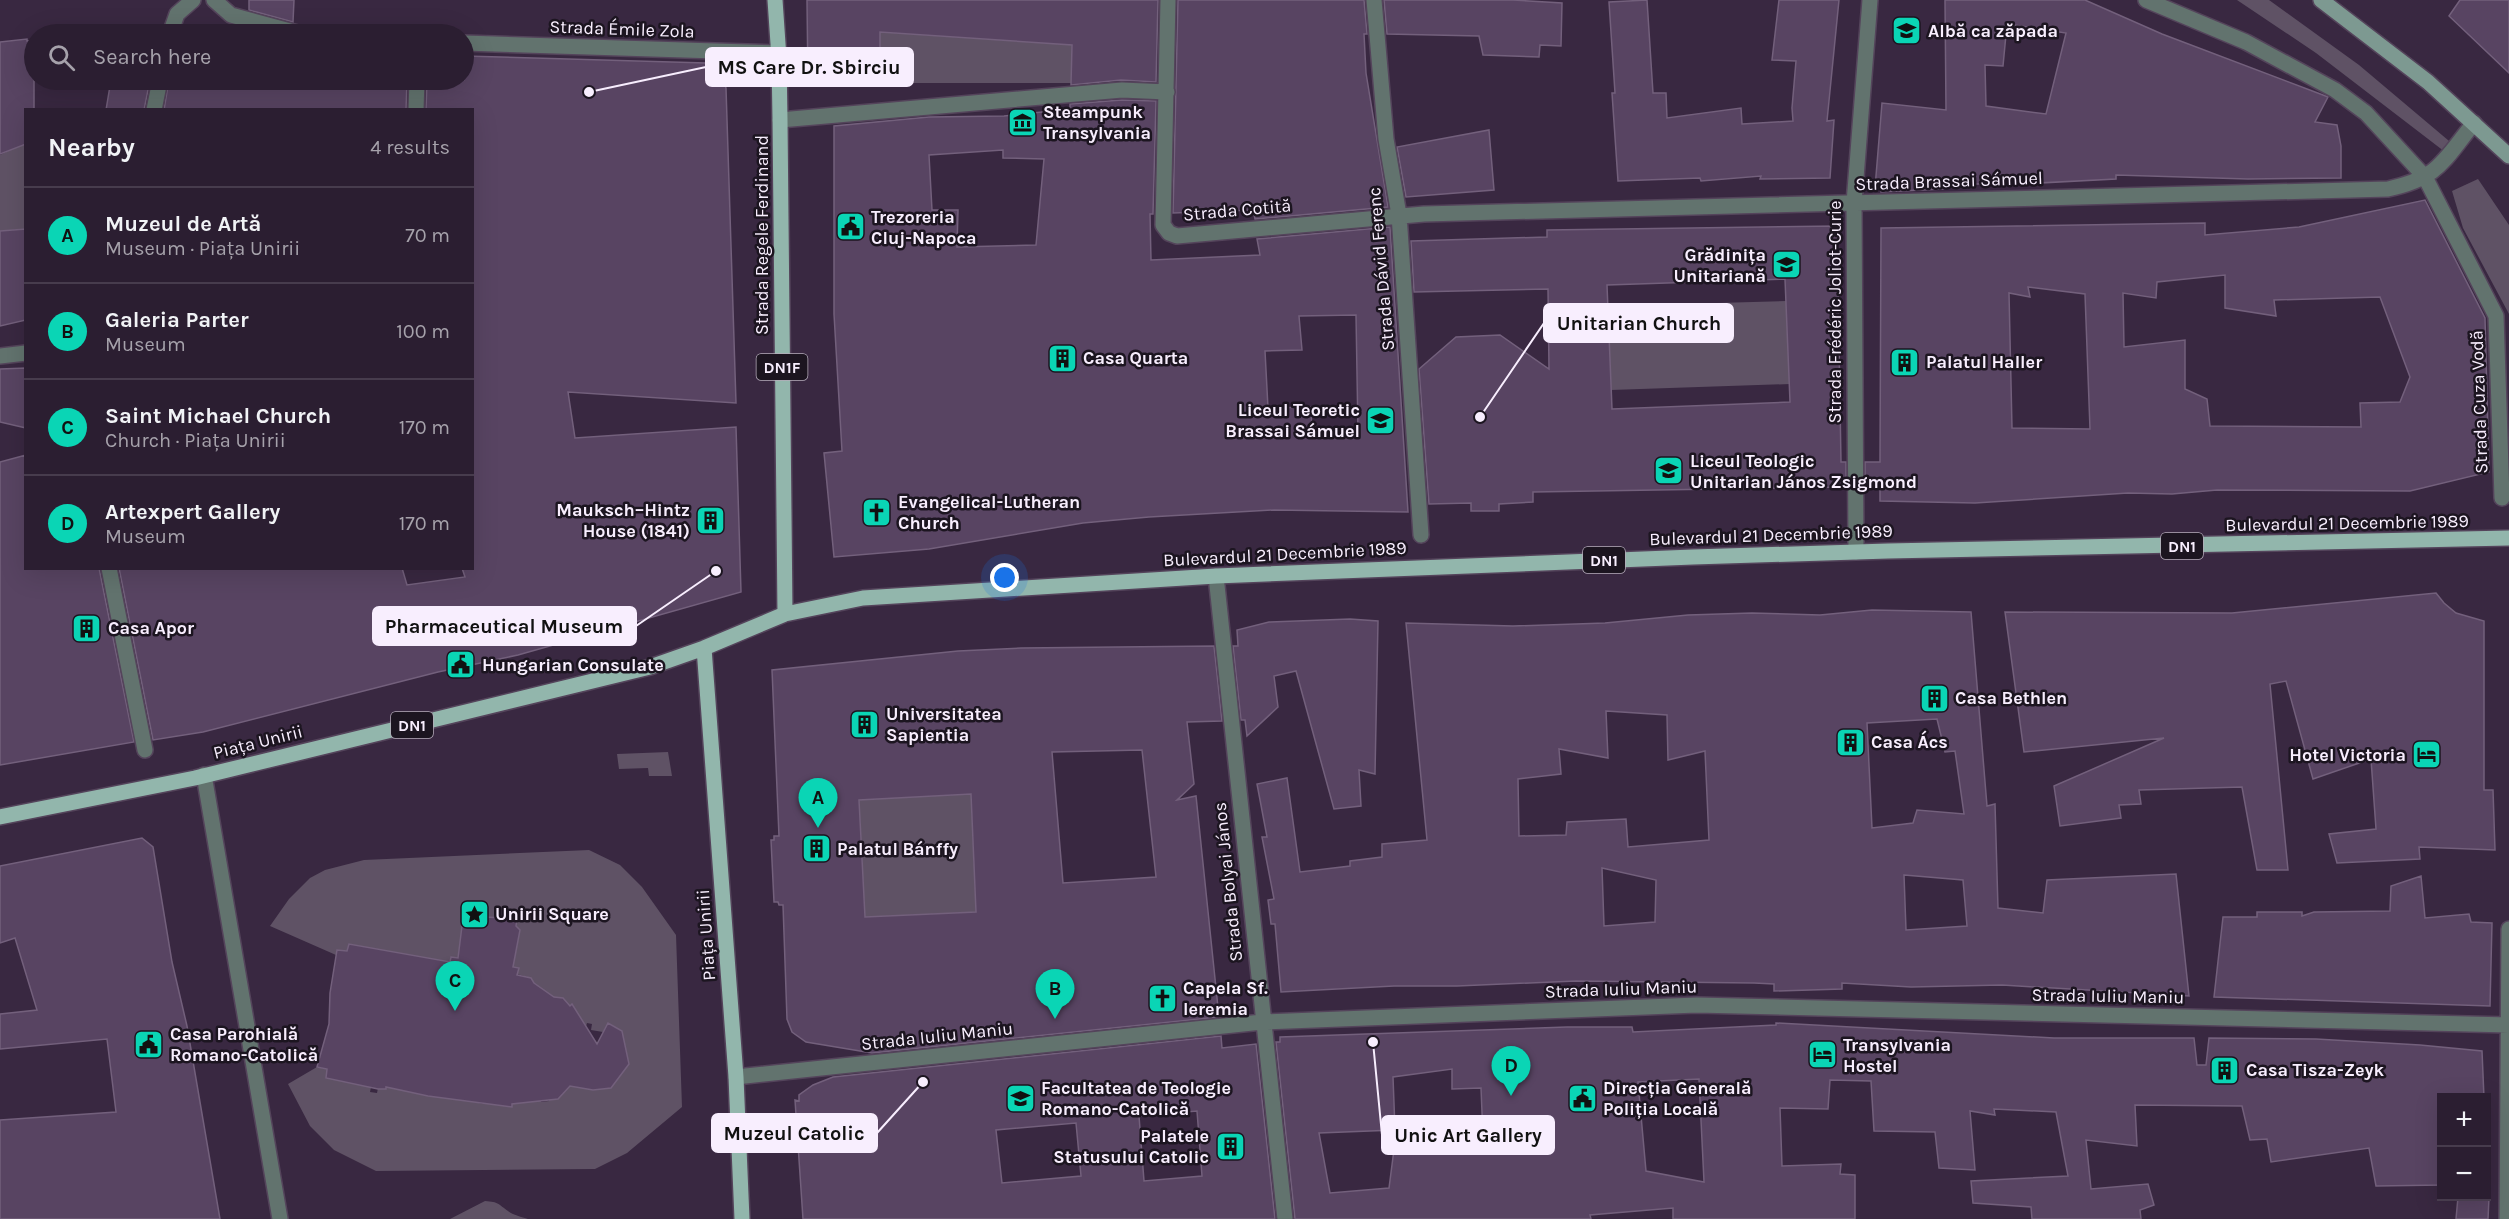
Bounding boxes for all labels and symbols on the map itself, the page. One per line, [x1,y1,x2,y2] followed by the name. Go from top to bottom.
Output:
[549,14,695,43] street label: Strada Émile Zola
[1891,15,1923,47] school or university icon: Albă ca zăpada
[1928,20,2058,42] place label: Albă ca zăpada
[706,48,913,86] callout: MS Care Dr. Sbirciu
[717,56,901,79] text: MS Care Dr. Sbirciu
[1043,101,1151,144] place label: Steampunk Transylvania
[1006,106,1038,138] museum icon: Steampunk Transylvania
[751,135,773,335] street label: Strada Regele Ferdinand
[1855,167,2043,195] street label: Strada Brassai Sámuel
[1363,186,1399,352] street label: Strada Dávid Ferenc
[1182,194,1292,226] street label: Strada Cotită
[1824,201,1846,423] street label: Strada Frédéric Joliot-Curie
[871,206,977,249] place label: Trezoreria Cluj-Napoca
[834,211,866,243] public building icon: Trezoreria Cluj-Napoca
[1674,244,1766,287] place label: Grădinița Unitariană
[1771,249,1803,281] school or university icon: Grădinița Unitariană
[1544,304,1733,342] callout: Unitarian Church
[1557,312,1721,335] text: Unitarian Church
[2466,330,2492,474] street label: Strada Cuza Vodă
[1046,342,1078,374] building icon: Casa Quarta
[1889,346,1921,378] building icon: Palatul Haller
[1083,347,1188,369] place label: Casa Quarta
[1926,351,2042,373] place label: Palatul Haller
[756,354,808,380] road number: DN1F
[1225,399,1360,442] place label: Liceul Teoretic Brassai Sámuel
[1365,404,1397,436] school or university icon: Liceul Teoretic Brassai Sámuel
[1690,450,1917,493] place label: Liceul Teologic Unitarian János Zsigmond
[1653,455,1685,487] school or university icon: Liceul Teologic Unitarian János Zsigmond
[898,491,1080,534] place label: Evangelical-Lutheran Church
[861,496,893,528] church icon: Evangelical-Lutheran Church
[556,499,690,542] place label: Mauksch–Hintz House (1841)
[695,504,727,536] building icon: Mauksch–Hintz House (1841)
[2225,510,2469,536] street label: Bulevardul 21 Decembrie 1989
[1649,520,1893,550] street label: Bulevardul 21 Decembrie 1989
[2161,533,2203,559] road number: DN1
[1163,537,1407,571] street label: Bulevardul 21 Decembrie 1989
[1583,547,1625,573] road number: DN1
[990,563,1019,592] your location
[373,607,636,645] callout: Pharmaceutical Museum
[71,612,103,644] building icon: Casa Apor
[385,615,623,638] text: Pharmaceutical Museum
[108,617,194,639] place label: Casa Apor
[445,649,477,681] public building icon: Hungarian Consulate
[482,654,664,676] place label: Hungarian Consulate
[1918,682,1950,714] building icon: Casa Bethlen
[1955,687,2067,709] place label: Casa Bethlen
[886,703,1002,746] place label: Universitatea Sapientia
[849,708,881,740] building icon: Universitatea Sapientia
[391,712,433,738] road number: DN1
[211,720,305,764] street label: Piața Unirii
[1834,726,1866,758] building icon: Casa Ács
[1871,730,1948,753] place label: Casa Ács
[2411,739,2443,771] hotel icon: Hotel Victoria
[2289,744,2406,766] place label: Hotel Victoria
[798,778,838,828] pin: A
[1209,801,1247,963] street label: Strada Bolyai János
[800,833,832,865] building icon: Palatul Bánffy
[837,838,958,860] place label: Palatul Bánffy
[692,889,720,981] street label: Piața Unirii
[458,898,490,930] place icon: Unirii Square
[495,903,609,925] place label: Unirii Square
[436,962,474,1011] pin: C
[1036,970,1074,1019] pin: B
[1544,975,1698,1003] street label: Strada Iuliu Maniu
[1183,977,1268,1020] place label: Capela Sf. Ieremia
[1146,982,1178,1014] church icon: Capela Sf. Ieremia
[2031,984,2185,1008] street label: Strada Iuliu Maniu
[860,1017,1014,1055] street label: Strada Iuliu Maniu
[170,1023,318,1066] place label: Casa Parohială Romano-Catolică
[133,1028,165,1060] public building icon: Casa Parohială Romano-Catolică
[1843,1034,1951,1077] place label: Transylvania Hostel
[1806,1039,1838,1071] hotel icon: Transylvania Hostel
[1492,1046,1530,1096] pin: D
[2209,1054,2241,1086] building icon: Casa Tisza-Zeyk
[2246,1059,2385,1081] place label: Casa Tisza-Zeyk
[1041,1077,1231,1120] place label: Facultatea de Teologie Romano-Catolică
[1603,1077,1752,1120] place label: Direcția Generală Poliția Locală
[1004,1082,1036,1114] school or university icon: Facultatea de Teologie Romano-Catolică
[1566,1082,1598,1114] public building icon: Direcția Generală Poliția Locală
[712,1114,877,1152] callout: Muzeul Catolic
[1382,1116,1554,1154] callout: Unic Art Gallery
[723,1122,865,1145] text: Muzeul Catolic
[1394,1124,1542,1147] text: Unic Art Gallery
[1053,1125,1209,1168] place label: Palatele Statusului Catolic
[1214,1130,1246,1162] building icon: Palatele Statusului Catolic

